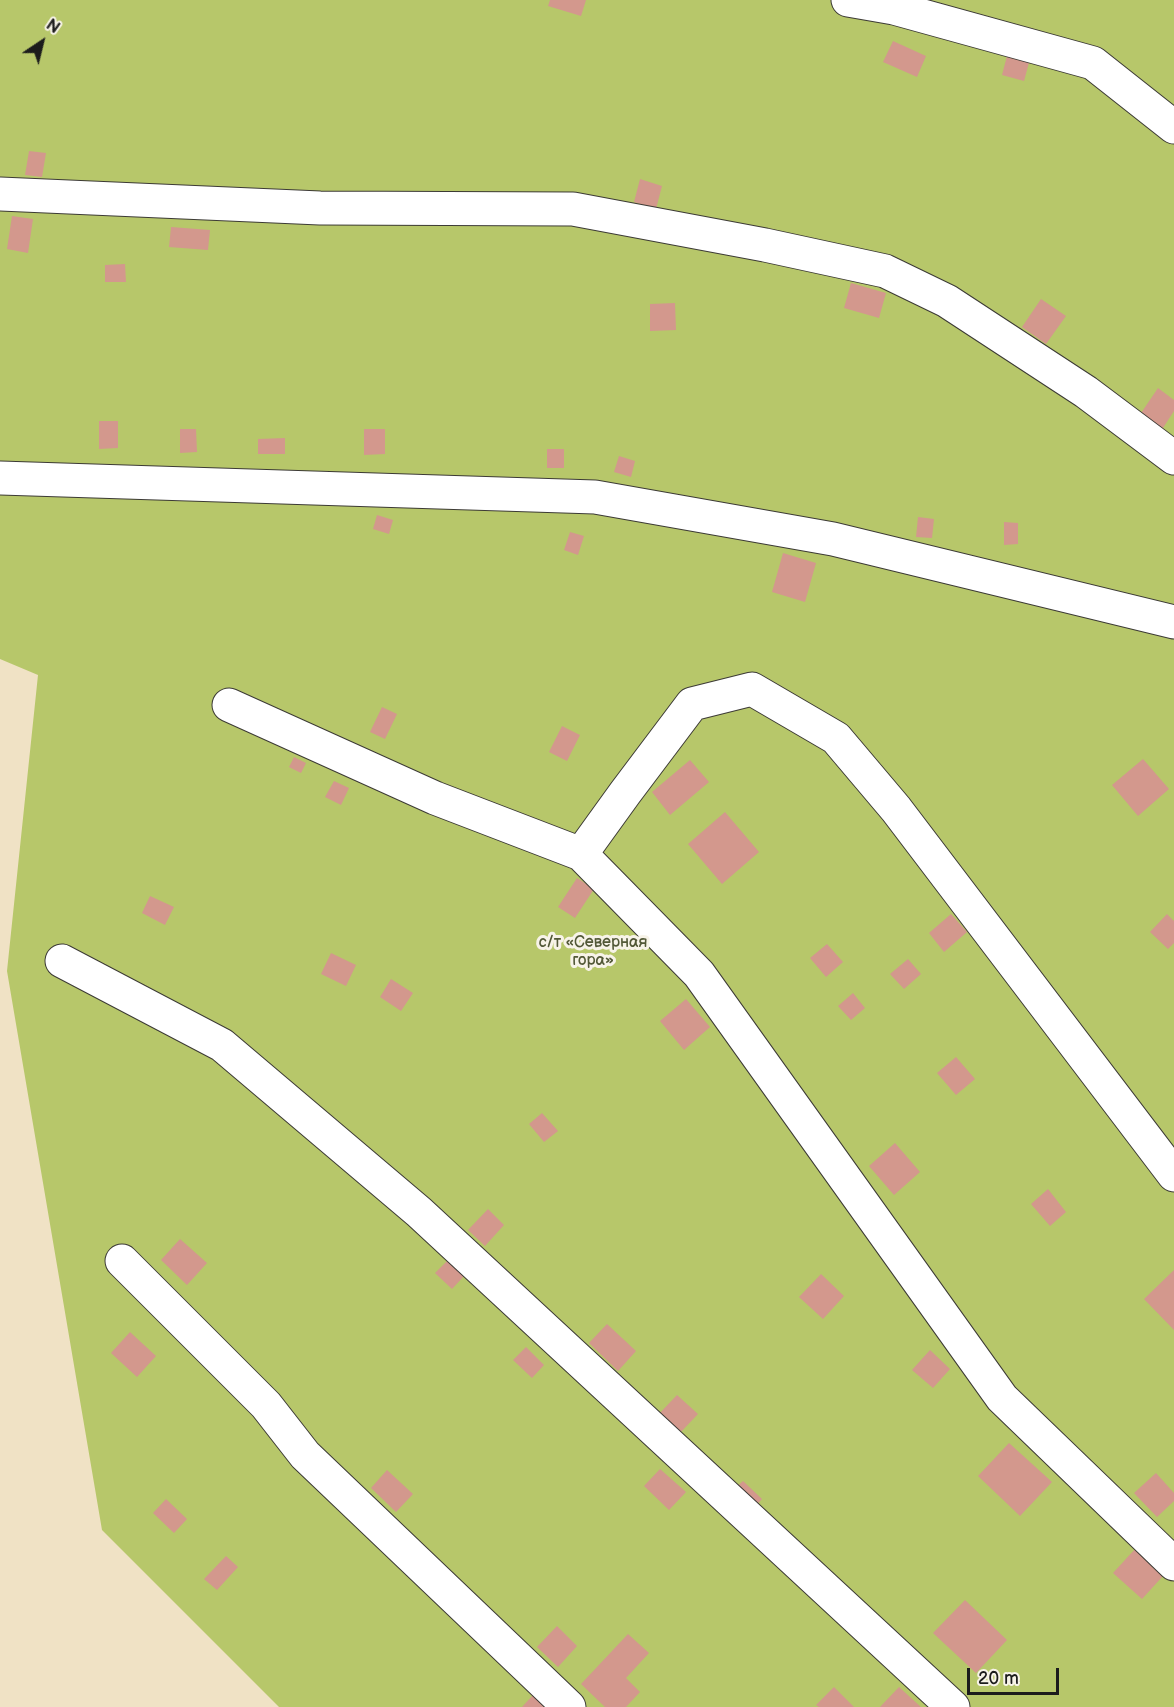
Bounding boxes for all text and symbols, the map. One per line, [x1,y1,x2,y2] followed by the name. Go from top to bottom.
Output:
[12,12,72,72] north arrow
[42,16,63,38] text: N
[539,933,647,971] park label: с/т «Северная гора»
[970,1656,1062,1694] scale bar
[978,1668,1019,1689] text: 20 m

